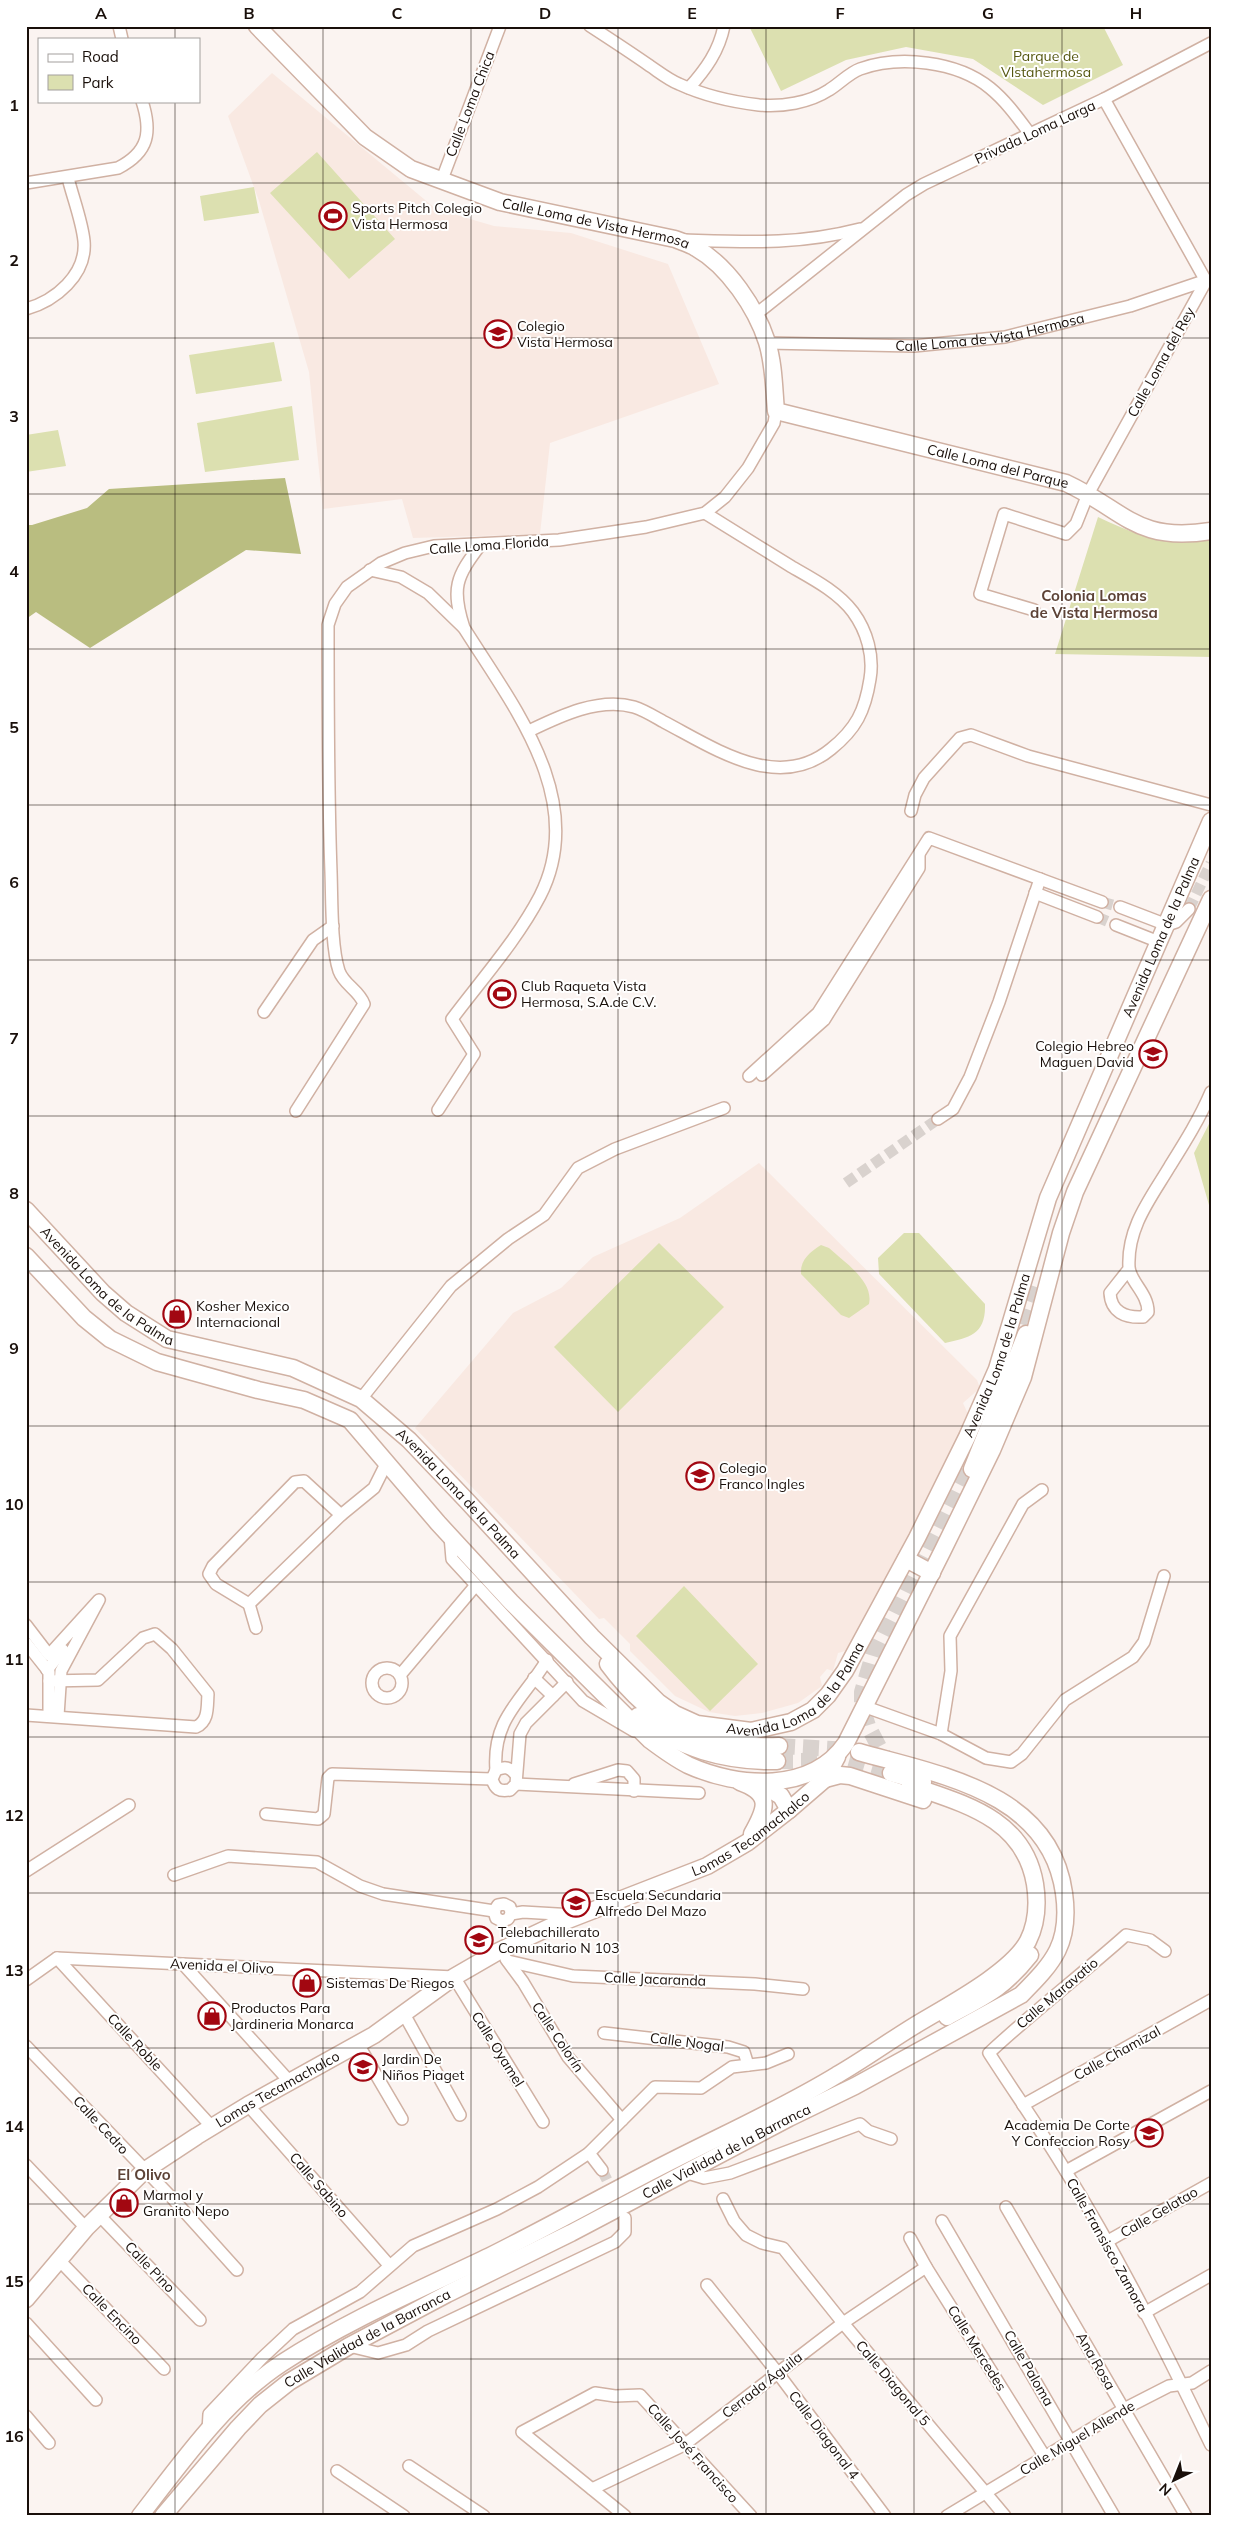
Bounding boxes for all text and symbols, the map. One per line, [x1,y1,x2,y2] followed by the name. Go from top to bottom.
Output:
[95,3,107,23] text: A
[243,3,255,23] text: B
[392,3,403,23] text: C
[539,3,551,23] text: D
[687,3,697,23] text: E
[835,3,845,23] text: F
[982,3,994,23] text: G
[1130,3,1142,23] text: H
[38,38,200,102] legend
[82,47,119,66] text: Road
[1001,47,1091,81] park label: Parque de VIstahermosa
[442,49,498,159] street label: Calle Loma Chica
[82,73,114,92] text: Park
[9,95,19,115] text: 1
[972,96,1098,168] street label: Privada Loma Larga
[501,194,692,253] street label: Calle Loma de Vista Hermosa
[352,199,482,233] place label: Sports Pitch Colegio Vista Hermosa
[318,201,348,231] sports icon: Sports Pitch Colegio Vista Hermosa
[9,250,19,270] text: 2
[1123,303,1199,420] street label: Calle Loma del Rey
[895,309,1086,355] street label: Calle Loma de Vista Hermosa
[517,317,613,351] place label: Colegio Vista Hermosa
[483,319,513,349] school or university icon: Colegio Vista Hermosa
[9,406,19,426] text: 3
[925,440,1070,492] street label: Calle Loma del Parque
[429,532,549,558] street label: Calle Loma Florida
[9,561,19,581] text: 4
[1030,586,1158,622] district label: Colonia Lomas de Vista Hermosa
[9,717,19,737] text: 5
[1118,854,1203,1020] street label: Avenida Loma de la Palma
[9,872,19,892] text: 6
[521,977,657,1011] place label: Club Raqueta Vista Hermosa, S.A.de C.V.
[487,979,517,1009] sports icon: Club Raqueta Vista Hermosa, S.A.de C.V.
[9,1028,19,1048] text: 7
[1035,1037,1134,1071] place label: Colegio Hebreo Maguen David
[1138,1039,1168,1069] school or university icon: Colegio Hebreo Maguen David
[9,1183,19,1203] text: 8
[37,1223,175,1349] street label: Avenida Loma de la Palma
[959,1271,1034,1440] street label: Avenida Loma de la Palma
[196,1297,289,1331] place label: Kosher Mexico Internacional
[162,1299,192,1329] shop icon: Kosher Mexico Internacional
[9,1338,19,1358] text: 9
[393,1424,524,1562] street label: Avenida Loma de la Palma
[719,1459,805,1493] place label: Colegio Franco Ingles
[685,1461,715,1491] school or university icon: Colegio Franco Ingles
[4,1494,24,1514] text: 10
[725,1639,868,1740] street label: Avenida Loma de la Palma
[4,1649,24,1669] text: 11
[689,1787,813,1880] street label: Lomas Tecamachalco
[4,1805,24,1825] text: 12
[595,1886,721,1920] place label: Escuela Secundaria Alfredo Del Mazo
[561,1888,591,1918] school or university icon: Escuela Secundaria Alfredo Del Mazo
[498,1923,620,1957] place label: Telebachillerato Comunitario N 103
[464,1925,494,1955] school or university icon: Telebachillerato Comunitario N 103
[169,1954,275,1978] street label: Avenida el Olivo
[1012,1954,1102,2032] street label: Calle Maravatio
[4,1960,24,1980] text: 13
[292,1968,322,1998] shop icon: Sistemas De Riegos
[604,1968,706,1990] street label: Calle Jacaranda
[326,1974,454,1992] place label: Sistemas De Riegos
[231,1999,354,2033] place label: Productos Para Jardineria Monarca
[528,1999,588,2075] street label: Calle Colorín
[197,2001,227,2031] shop icon: Productos Para Jardineria Monarca
[468,2008,528,2090] street label: Calle Oyamel
[104,2009,166,2075] street label: Calle Roble
[1070,2022,1164,2084] street label: Calle Chamizal
[649,2029,725,2055] street label: Calle Nogal
[212,2047,343,2132] street label: Lomas Tecamachalco
[382,2050,464,2084] place label: Jardin De Niños Piaget
[348,2052,378,2082] school or university icon: Jardin De Niños Piaget
[69,2092,133,2158] street label: Calle Cedro
[639,2100,814,2203] street label: Calle Vialidad de la Barranca
[4,2116,24,2136] text: 14
[1004,2116,1131,2150] place label: Academia De Corte Y Confeccion Rosy
[1134,2118,1164,2148] school or university icon: Academia De Corte Y Confeccion Rosy
[286,2149,352,2221] street label: Calle Sabino
[117,2165,171,2184] district label: El Olivo
[1063,2175,1151,2315] street label: Calle Fransisco Zamora
[1117,2183,1201,2241] street label: Calle Gelatao
[143,2186,229,2220] place label: Marmol y Granito Nepo
[109,2188,139,2218] shop icon: Marmol y Granito Nepo
[121,2238,179,2296] street label: Calle Pino
[4,2271,24,2291] text: 15
[78,2279,146,2349] street label: Calle Encino
[281,2285,453,2392] street label: Calle Vialidad de la Barranca
[943,2302,1011,2394] street label: Calle Mercedes
[1000,2327,1058,2409] street label: Calle Paloma
[1072,2329,1120,2393] street label: Ana Rosa
[852,2337,934,2429] street label: Calle Diagonal 5
[718,2348,806,2422] street label: Cerrada Águila
[785,2387,864,2483] street label: Calle Diagonal 4
[1016,2397,1138,2479] street label: Calle Miguel Allende
[644,2399,742,2507] street label: Calle José Francisco
[4,2426,24,2446] text: 16
[1150,2454,1200,2504] north arrow
[1155,2479,1175,2500] text: N

